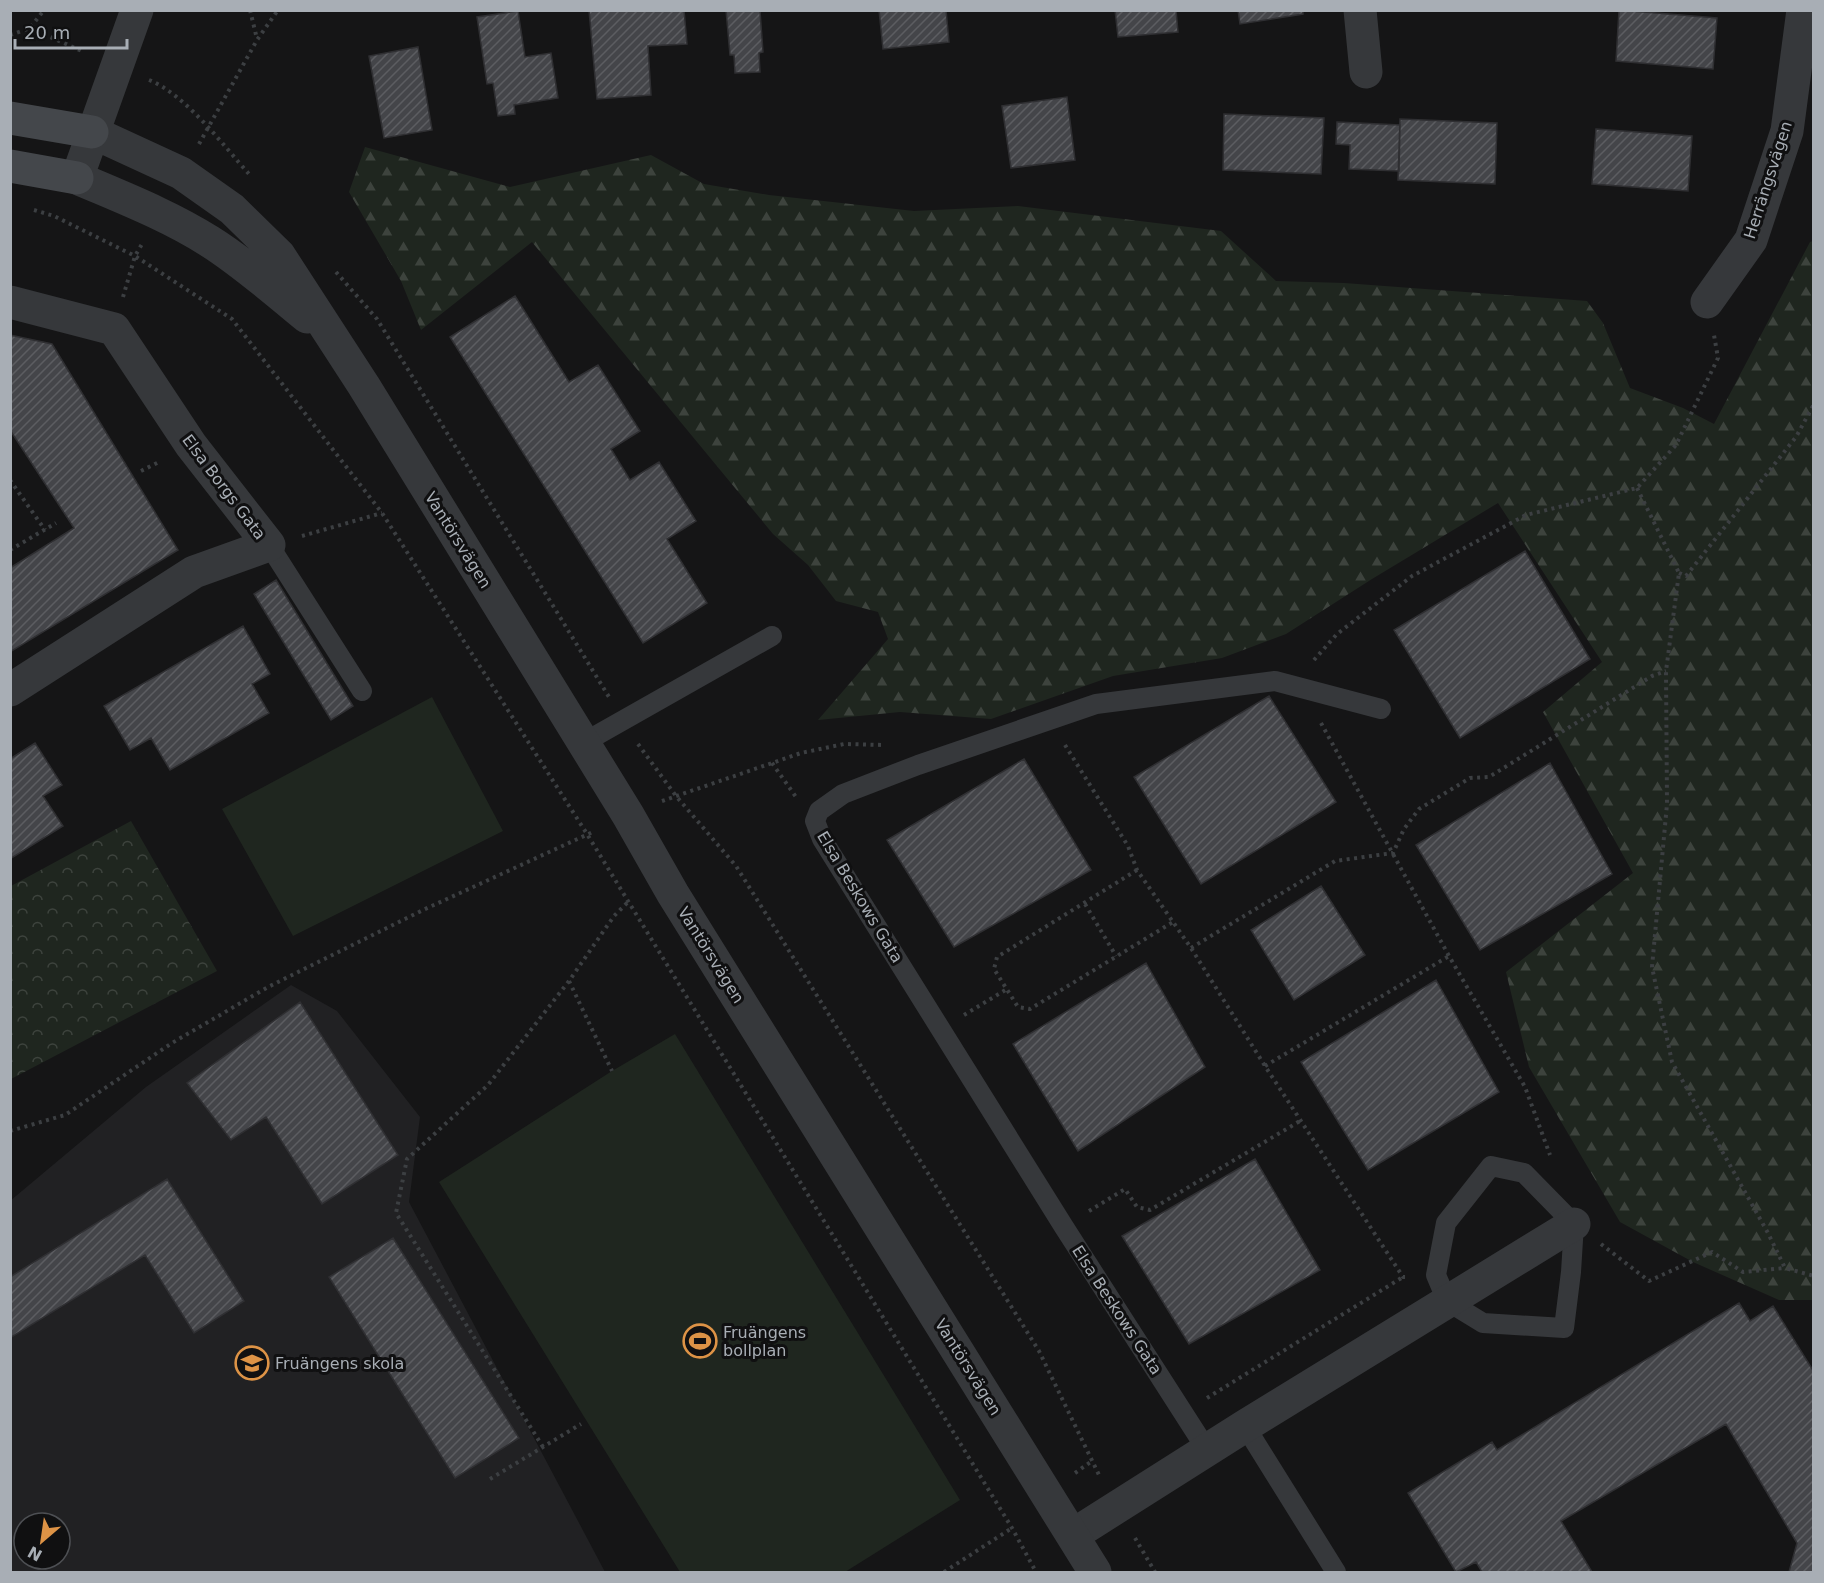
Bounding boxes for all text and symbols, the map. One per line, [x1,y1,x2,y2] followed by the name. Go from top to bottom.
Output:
[15,12,128,50] scale bar
[24,22,70,43] text: 20 m
[1740,119,1796,241] street label: Herrängsvägen
[178,431,270,543] street label: Elsa Borgs Gata
[421,488,495,592] street label: Vantörsvägen
[813,828,907,966] street label: Elsa Beskows Gata
[674,903,748,1007] street label: Vantörsvägen
[1068,1242,1166,1378] street label: Elsa Beskows Gata
[931,1315,1005,1419] street label: Vantörsvägen
[682,1323,718,1359] sports icon: Fruängens bollplan
[723,1323,806,1360] place label: Fruängens bollplan
[234,1345,270,1381] school or university icon: Fruängens skola
[275,1354,404,1373] place label: Fruängens skola
[12,1511,72,1571] north arrow
[25,1542,45,1565] text: N

